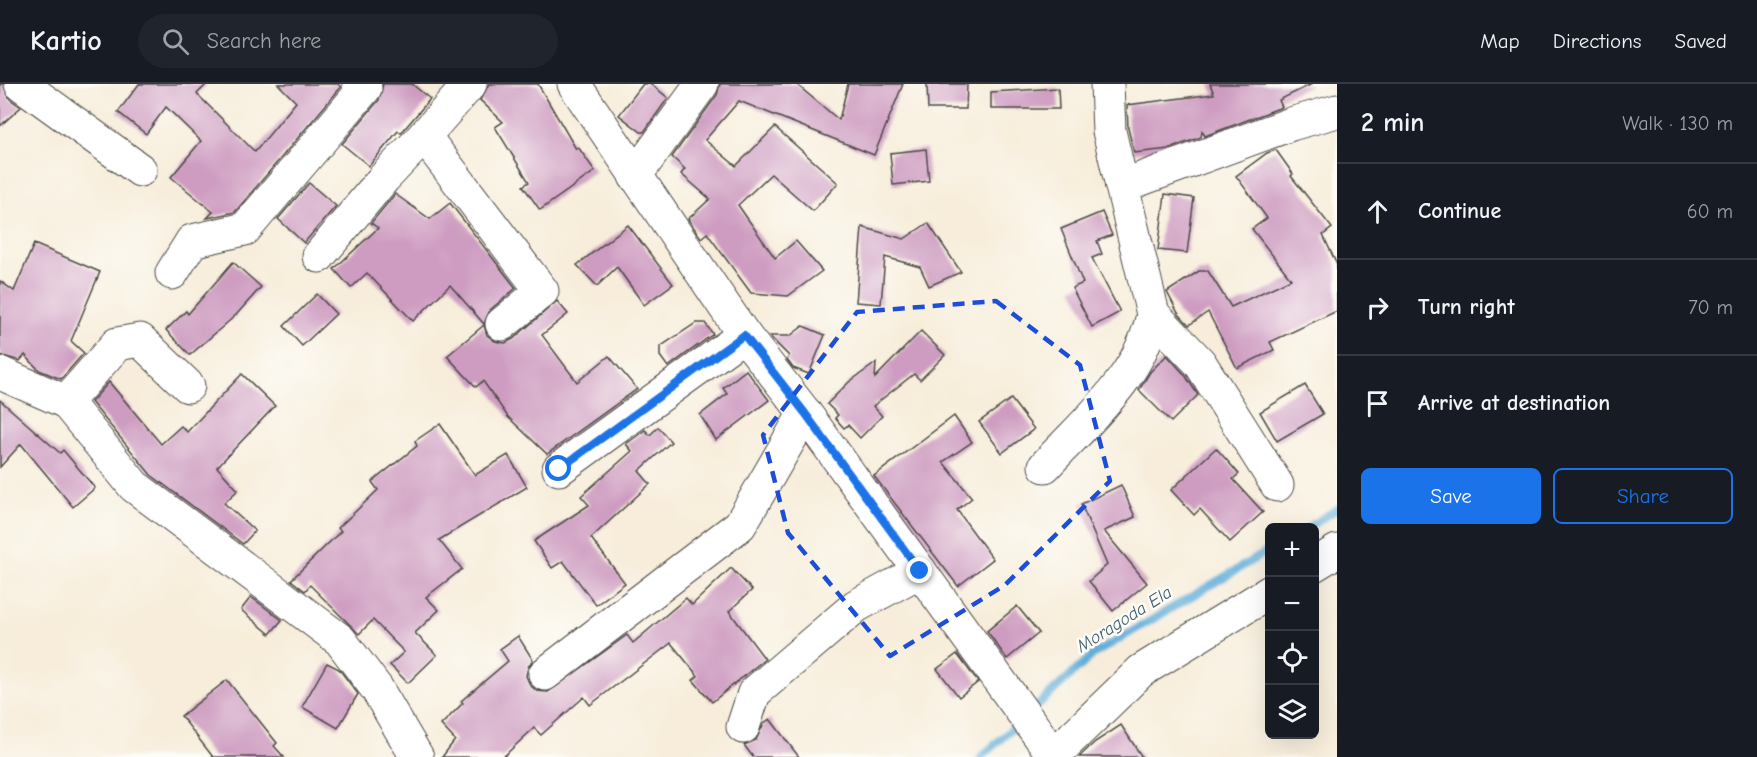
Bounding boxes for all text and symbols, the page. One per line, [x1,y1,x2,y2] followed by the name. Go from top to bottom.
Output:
[138,14,558,68] search box
[30,25,102,57] text: Kartio
[159,25,192,58] icon: search
[207,28,321,54] text: Search here
[1480,29,1520,53] text: Map
[1553,29,1642,53] text: Directions
[1675,29,1727,53] text: Saved
[1361,108,1424,138] text: 2 min
[1622,112,1733,135] text: Walk · 130 m
[1361,195,1394,228] icon: ahead
[1418,198,1501,224] text: Continue
[1687,200,1733,223] text: 60 m
[1361,291,1394,324] icon: right
[1418,294,1515,320] text: Turn right
[1688,296,1733,319] text: 70 m
[1361,387,1394,420] icon: arrive
[1418,390,1610,416] text: Arrive at destination
[545,455,571,481] route start
[1361,468,1541,524] button: Save
[1553,468,1733,524] button: Share
[1265,523,1319,739] map controls
[1265,523,1319,577] button: +
[906,557,932,583] route end
[1265,577,1319,631] button: −
[1072,582,1176,658] water label: Moragoda Ela
[1265,631,1319,685] button: locate
[1265,685,1319,739] button: layers

